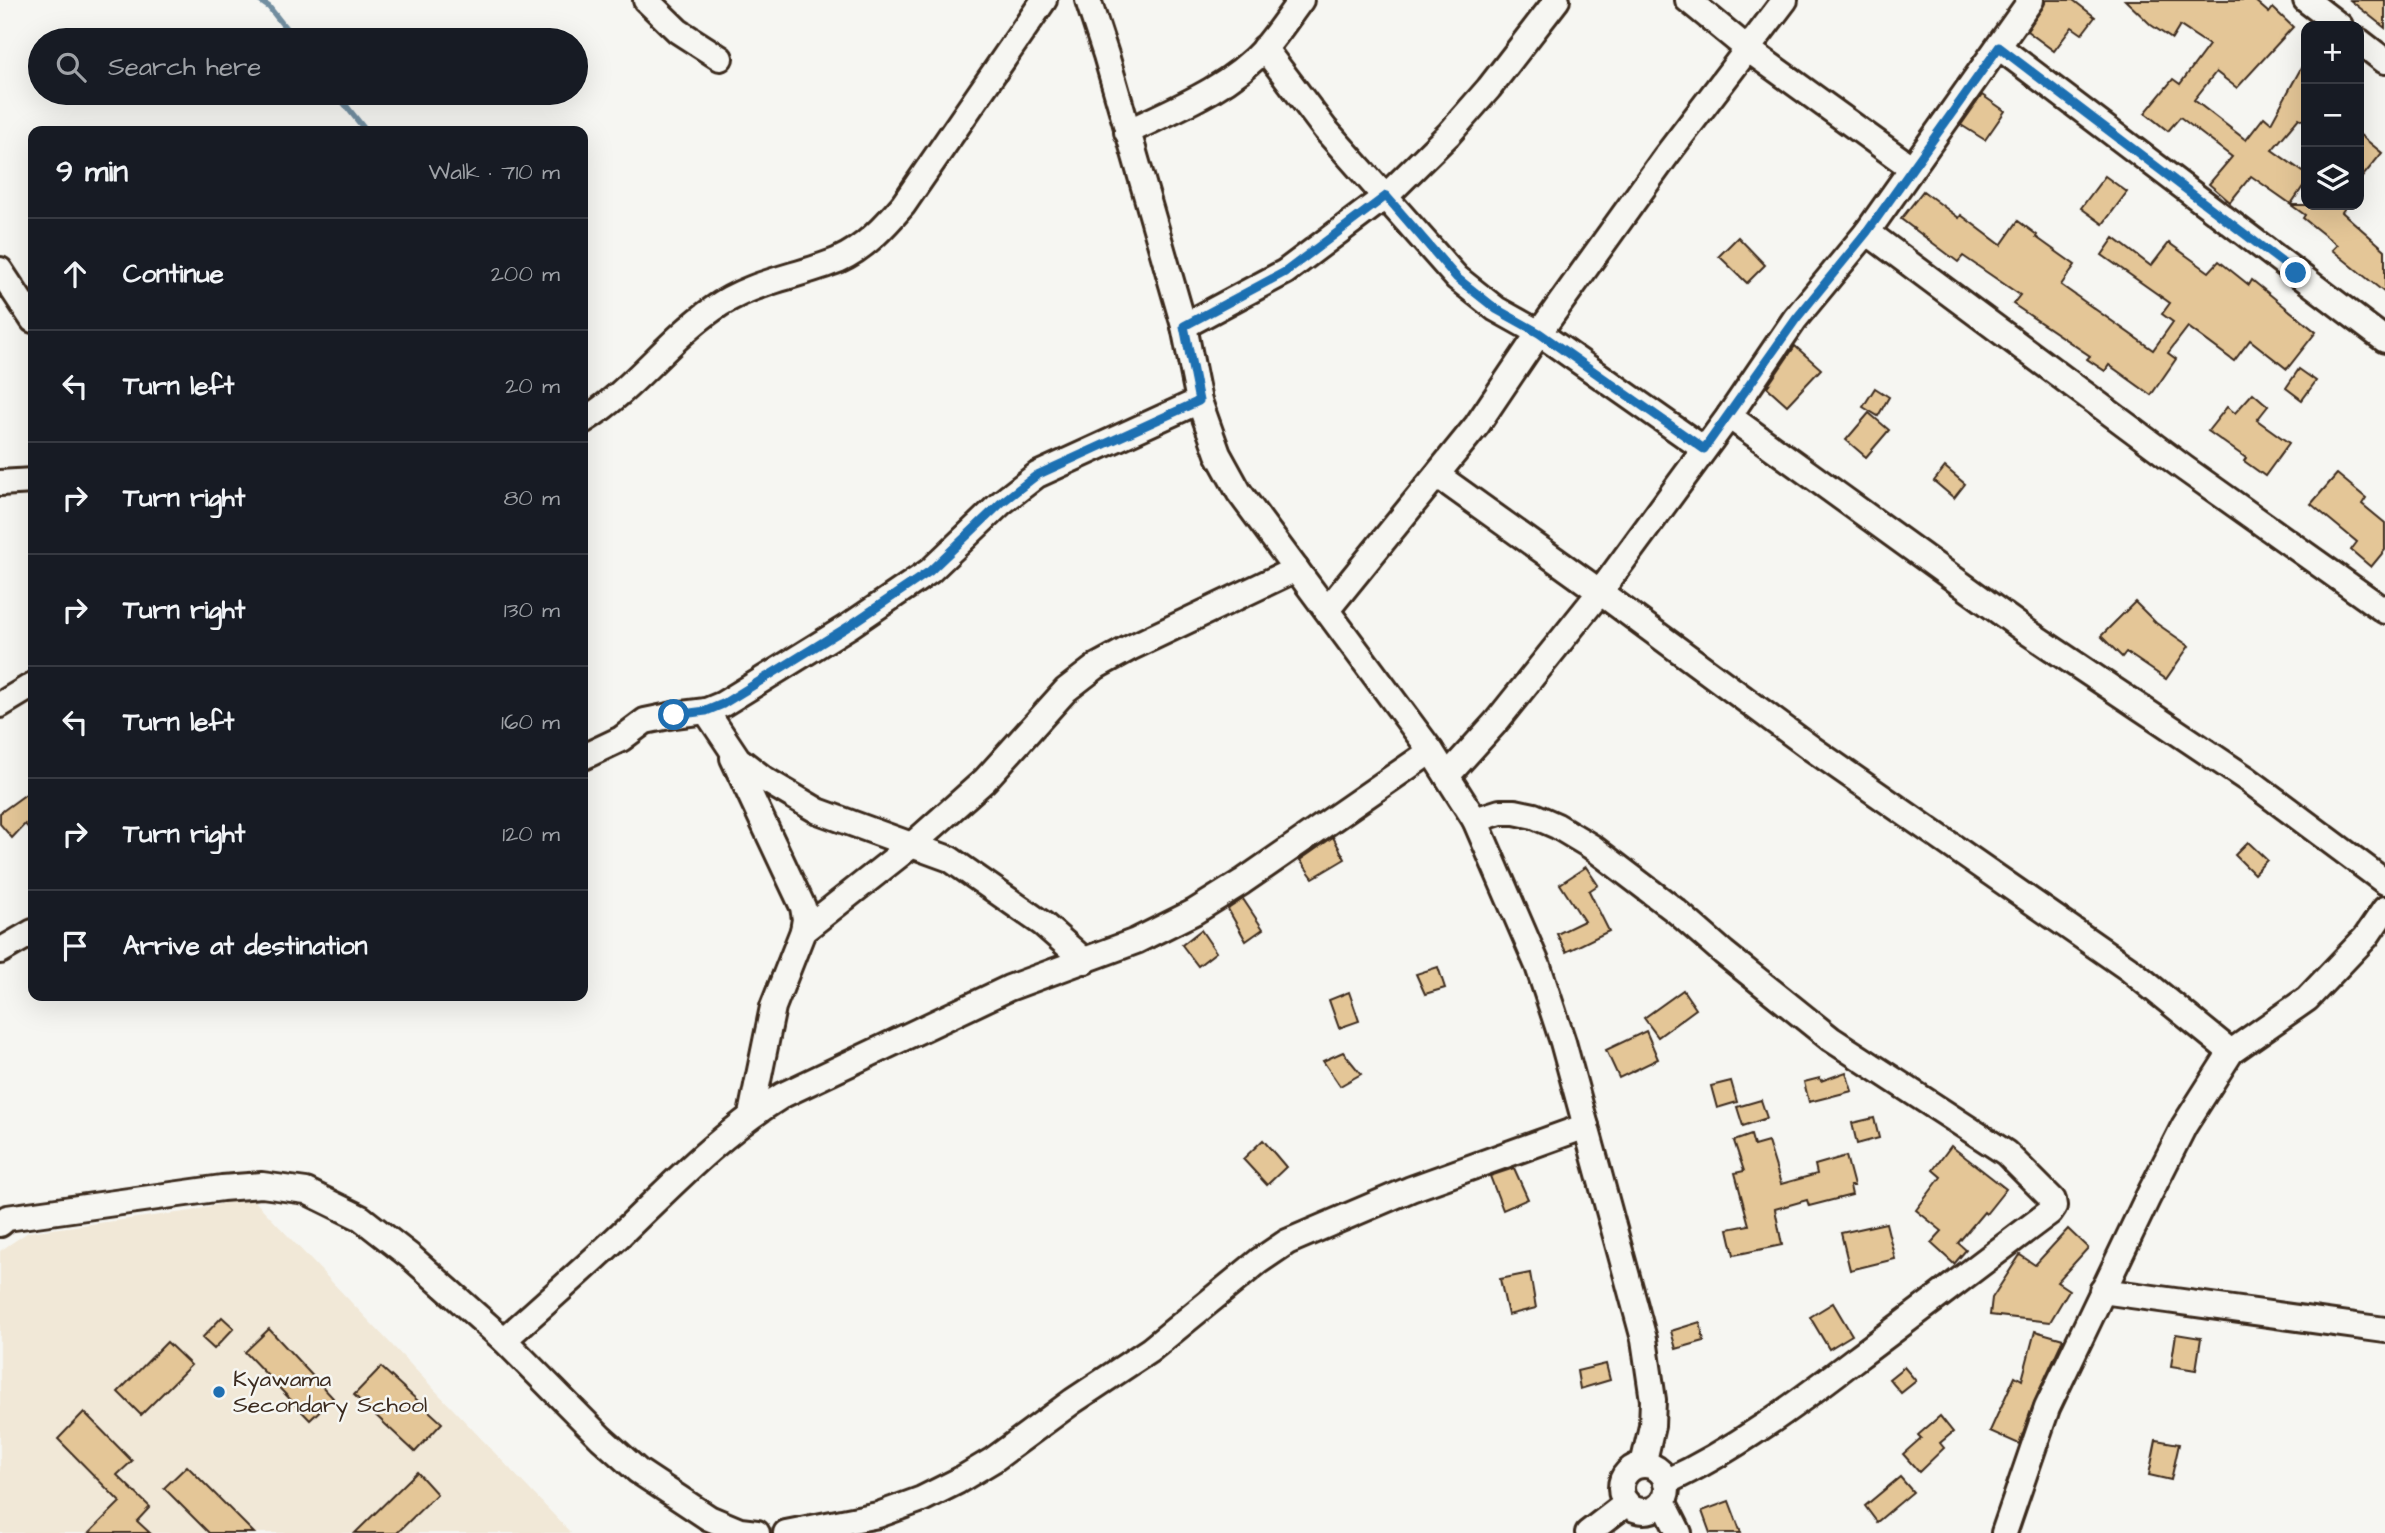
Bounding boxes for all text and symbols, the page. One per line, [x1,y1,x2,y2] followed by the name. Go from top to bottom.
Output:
[2301,21,2364,210] map controls
[2301,21,2364,84] button: +
[28,28,588,105] search box
[52,48,90,86] icon: search
[108,49,261,85] text: Search here
[2301,84,2364,147] button: −
[2301,147,2364,210] button: layers
[56,151,128,193] text: 9 min
[429,156,560,188] text: Walk · 710 m
[56,255,94,293] icon: ahead
[123,256,224,292] text: Continue
[2280,257,2311,288] route end
[491,258,560,290] text: 200 m
[56,367,94,405] icon: left
[123,368,234,404] text: Turn left
[505,370,560,402] text: 20 m
[56,479,94,517] icon: right
[123,480,245,516] text: Turn right
[503,482,560,514] text: 80 m
[56,591,94,629] icon: right
[123,592,245,628] text: Turn right
[504,594,560,626] text: 130 m
[658,699,689,730] route start
[56,703,94,741] icon: left
[123,704,234,740] text: Turn left
[501,706,560,738] text: 160 m
[56,815,94,853] icon: right
[123,816,245,852] text: Turn right
[502,818,560,850] text: 120 m
[56,927,94,965] icon: arrive
[123,928,368,964] text: Arrive at destination
[233,1363,427,1422] place label: Kyawama Secondary School
[211,1384,227,1400] marker: Kyawama Secondary School

